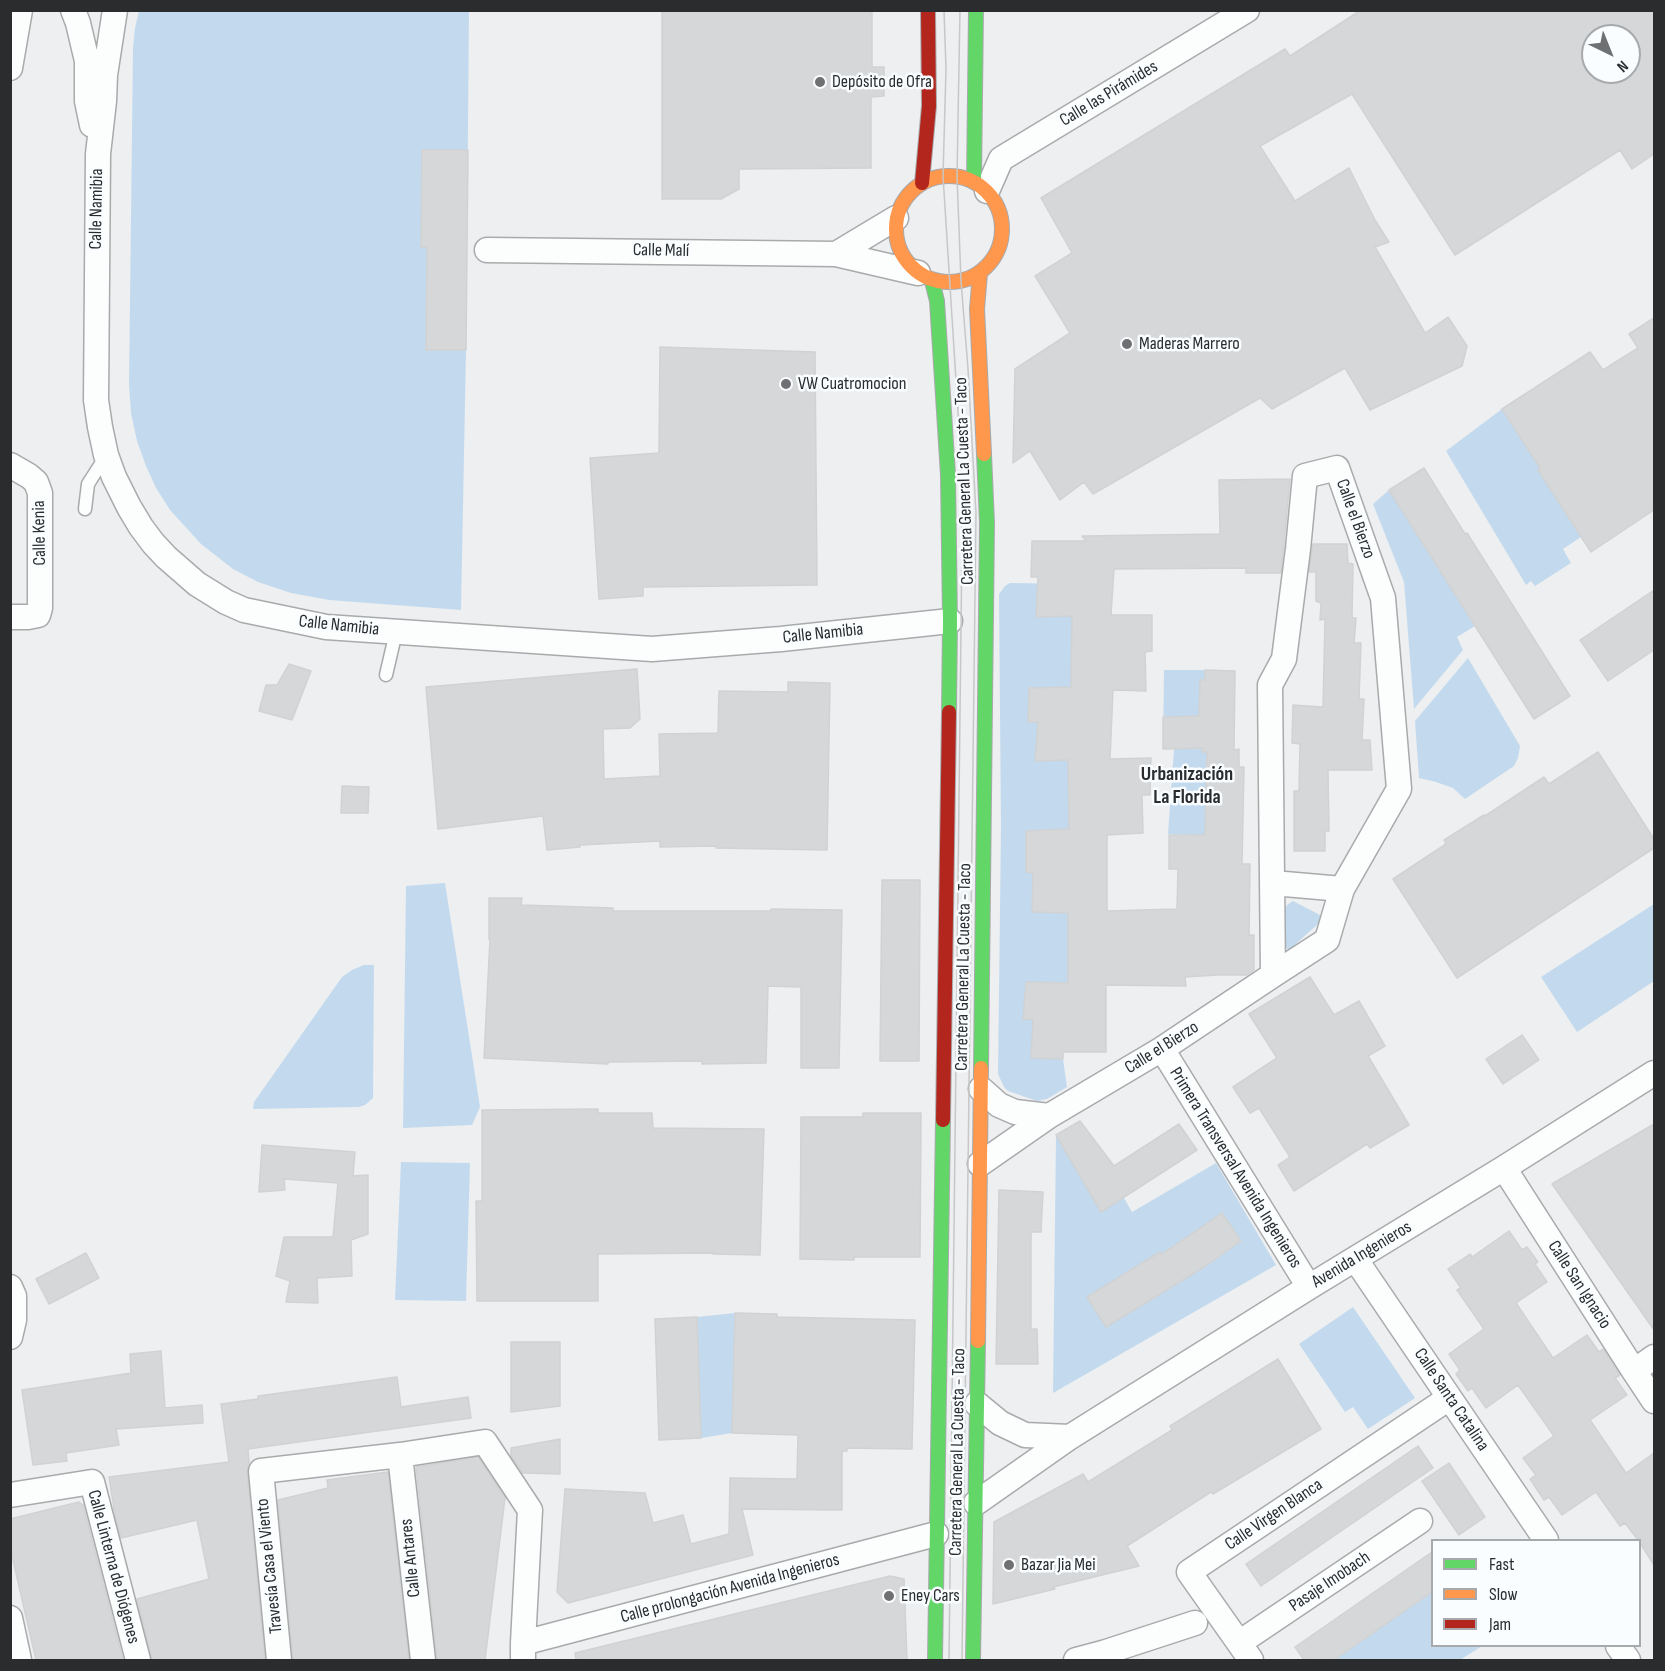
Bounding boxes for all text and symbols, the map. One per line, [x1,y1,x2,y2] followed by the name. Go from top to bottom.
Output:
[1581,24,1641,84] north arrow
[1056,56,1162,132] street label: Calle las Pirámides
[1613,56,1632,76] text: N
[832,71,932,93] place label: Depósito de Ofra
[813,75,827,89] marker: Depósito de Ofra
[85,168,109,250] street label: Calle Namibia
[633,240,689,262] street label: Calle Malí
[1139,333,1240,355] place label: Maderas Marrero
[1120,337,1134,351] marker: Maderas Marrero
[798,373,906,395] place label: VW Cuatromocion
[779,377,793,391] marker: VW Cuatromocion
[951,377,979,585] street label: Carretera General La Cuesta - Taco
[1331,476,1379,562] street label: Calle el Bierzo
[29,500,51,566] street label: Calle Kenia
[298,611,380,641] street label: Calle Namibia
[782,619,864,649] street label: Calle Namibia
[1141,763,1233,810] district label: Urbanización La Florida
[951,863,977,1071] street label: Carretera General La Cuesta - Taco
[1121,1017,1203,1079] street label: Calle el Bierzo
[1164,1064,1306,1272] street label: Primera Transversal Avenida Ingenieros
[1308,1217,1416,1293] street label: Avenida Ingenieros
[1542,1237,1616,1333] street label: Calle San Ignacio
[1409,1345,1493,1455] street label: Calle Santa Catalina
[945,1348,971,1556] street label: Carretera General La Cuesta - Taco
[1221,1474,1327,1556] street label: Calle Virgen Blanca
[82,1488,144,1646] street label: Calle Linterna de Diógenes
[252,1497,288,1635] street label: Travesía Casa el Viento
[396,1518,426,1598] street label: Calle Antares
[1431,1539,1641,1647] legend
[1285,1547,1375,1617] street label: Pasaje Imobach
[618,1549,842,1629] street label: Calle prolongación Avenida Ingenieros
[1021,1554,1096,1576] place label: Bazar Jia Mei
[1489,1554,1514,1575] text: Fast
[1002,1558,1016,1572] marker: Bazar Jia Mei
[1489,1584,1518,1605] text: Slow
[901,1585,960,1607] place label: Eney Cars
[882,1589,896,1603] marker: Eney Cars
[1489,1614,1511,1635] text: Jam

